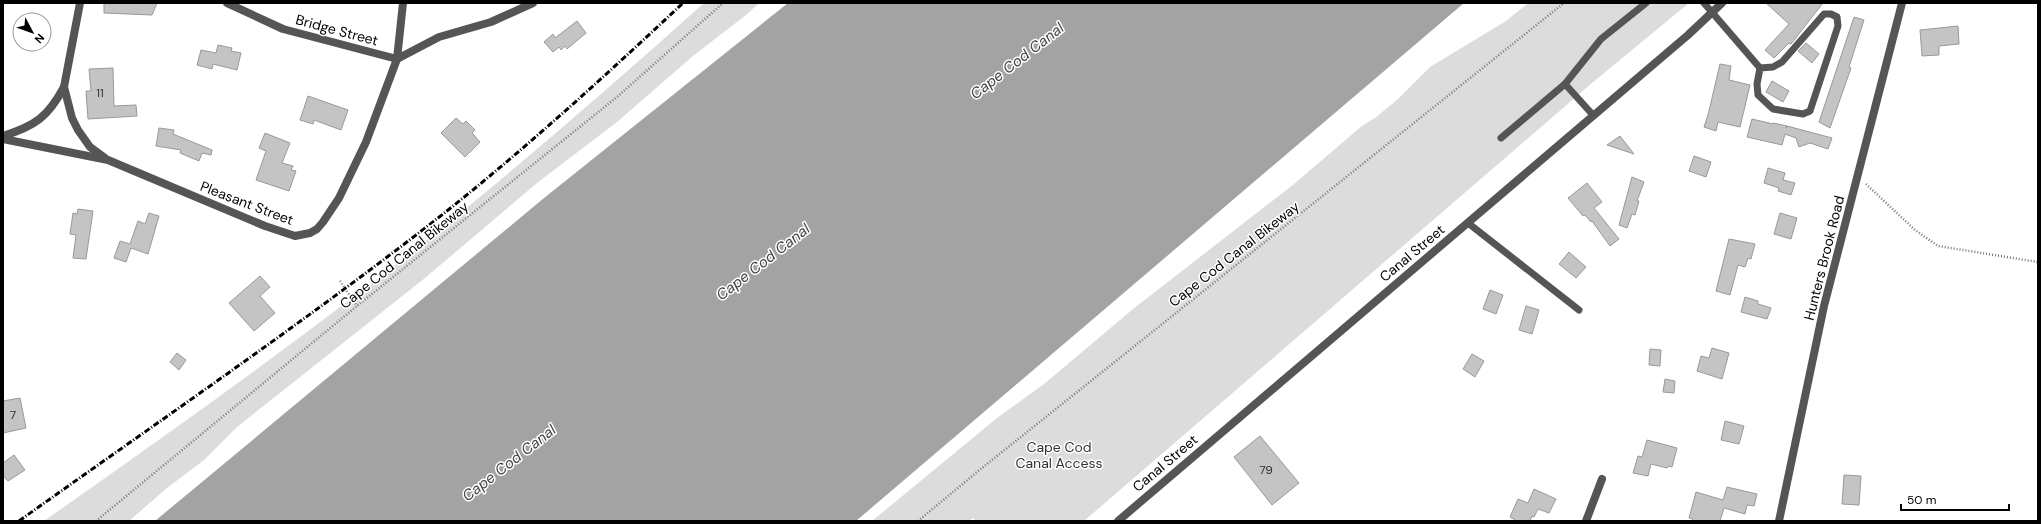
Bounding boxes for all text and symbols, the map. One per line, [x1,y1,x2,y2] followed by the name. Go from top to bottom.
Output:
[294,10,380,50] street label: Bridge Street
[12,12,52,52] north arrow
[966,18,1068,104] water label: Cape Cod Canal
[32,31,47,46] text: N
[96,85,104,101] house number: 11
[198,177,296,229] street label: Pleasant Street
[1800,194,1848,322] street label: Hunters Brook Road
[336,197,472,313] street label: Cape Cod Canal Bikeway
[1165,197,1303,311] street label: Cape Cod Canal Bikeway
[712,219,814,305] water label: Cape Cod Canal
[1376,220,1448,286] street label: Canal Street
[10,407,16,423] house number: 7
[458,420,560,506] water label: Cape Cod Canal
[1129,430,1201,496] street label: Canal Street
[1015,438,1103,472] park label: Cape Cod Canal Access
[1259,462,1273,478] house number: 79
[1901,486,2009,512] scale bar
[1907,492,1936,508] text: 50 m

